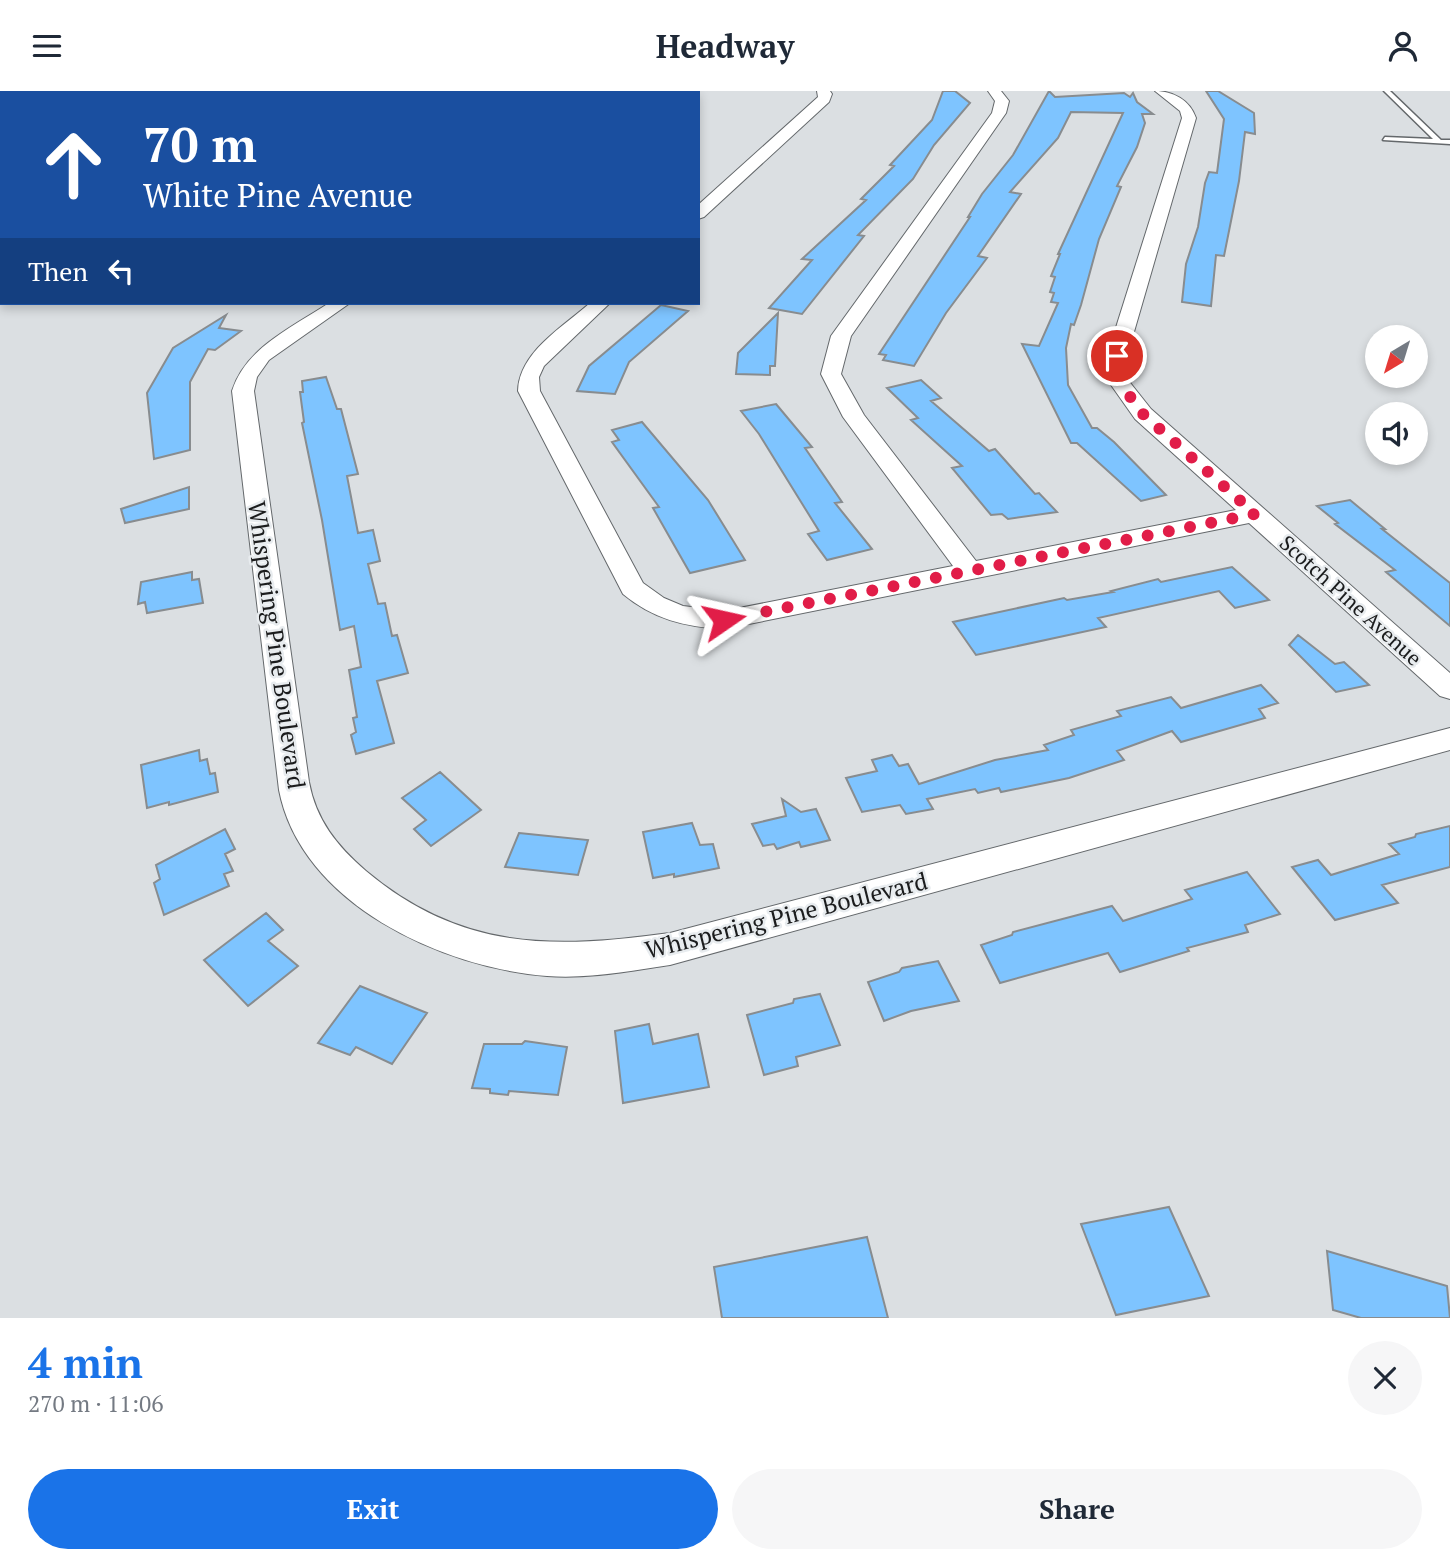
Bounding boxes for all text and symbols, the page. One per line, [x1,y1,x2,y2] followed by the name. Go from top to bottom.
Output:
[656,25,794,67] text: Headway
[28,27,66,65] icon: menu
[1384,27,1422,65] icon: person
[143,111,257,176] text: 70 m
[28,119,119,210] icon: ahead
[143,174,413,216] text: White Pine Avenue
[102,252,140,290] icon: left
[28,254,88,288] text: Then
[1365,325,1428,389] north arrow
[1365,325,1428,465] map controls
[1087,326,1147,386] pin
[1098,337,1136,375] icon: arrive
[1365,402,1428,465] button: sound
[241,499,313,791] street label: Whispering Pine Boulevard
[1274,529,1428,671] street label: Scotch Pine Avenue
[687,583,761,657] position arrow
[641,864,931,966] street label: Whispering Pine Boulevard
[28,1334,143,1390] text: 4 min
[1348,1341,1422,1415] button: close
[28,1388,163,1419] text: 270 m · 11:06
[28,1469,718,1549] button: Exit
[732,1469,1422,1549] button: Share

